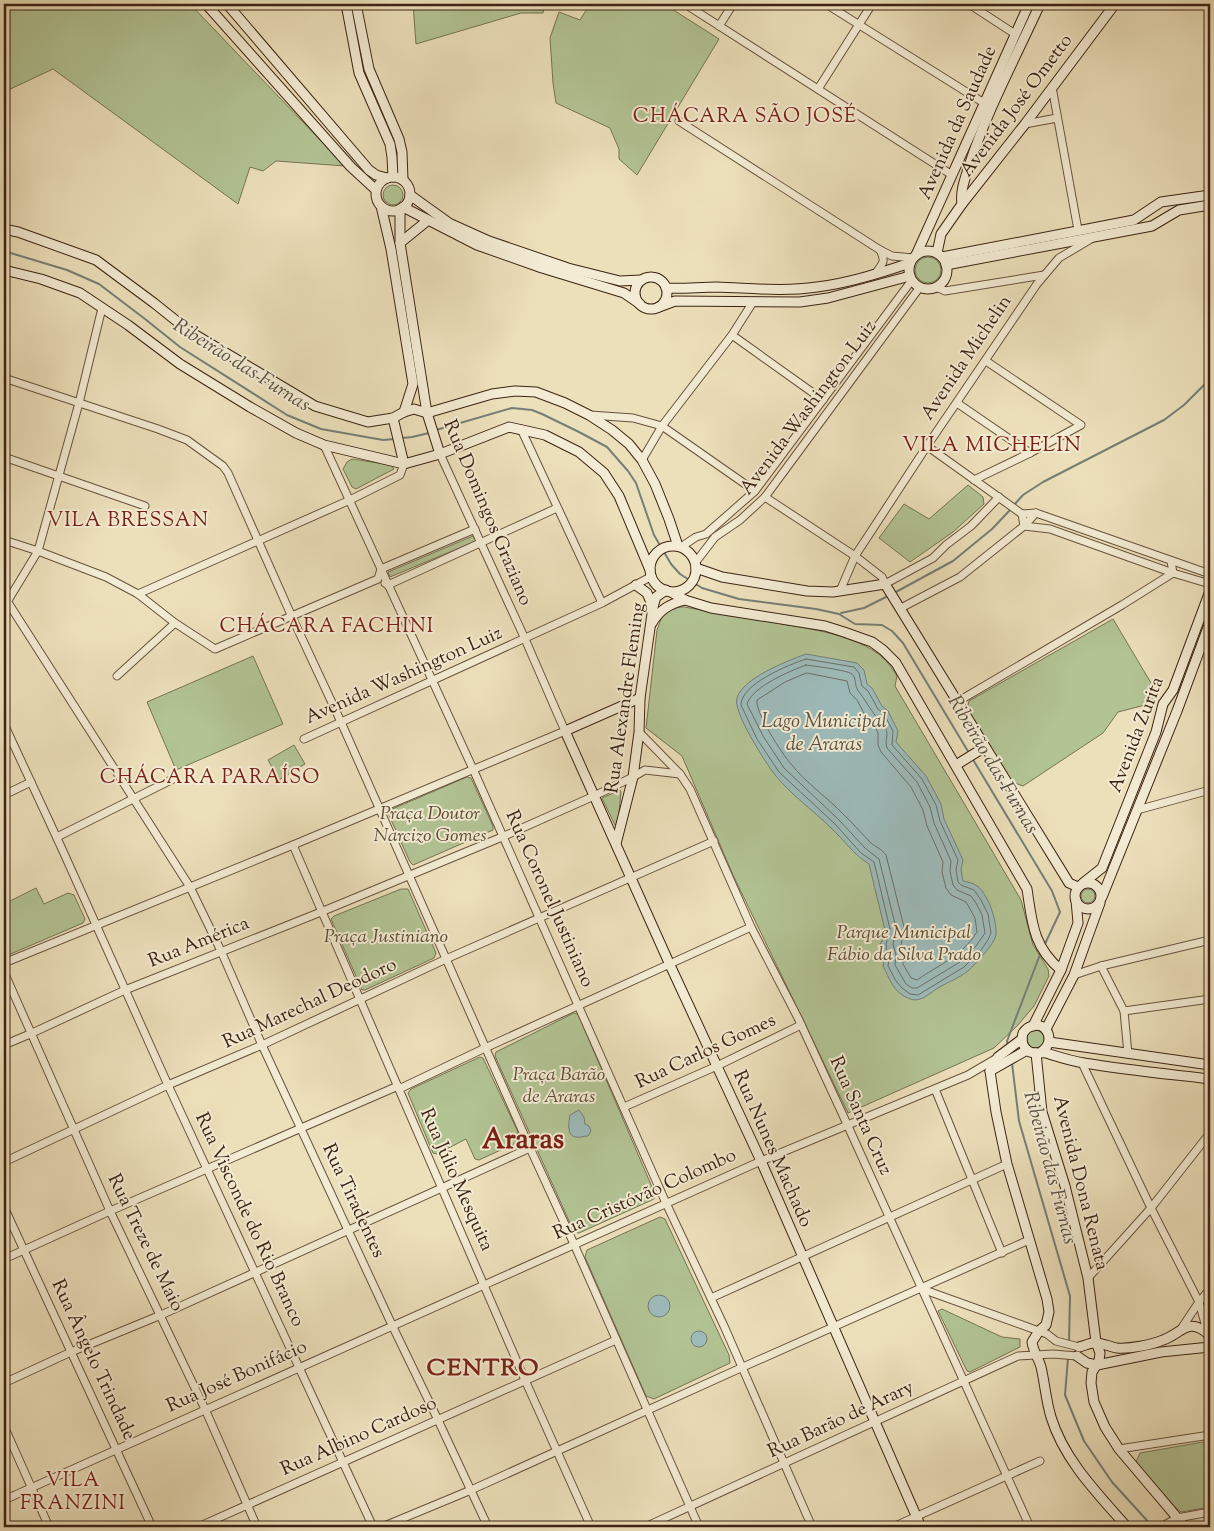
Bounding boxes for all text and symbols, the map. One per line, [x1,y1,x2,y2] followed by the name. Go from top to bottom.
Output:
[954,29,1080,183] street label: Avenida José Ometto
[912,42,1004,204] street label: Avenida da Saudade
[633,102,857,132] district label: CHÁCARA SÃO JOSÉ
[915,290,1019,426] street label: Avenida Michelin
[167,312,316,420] water label: Ribeirão das Furnas
[734,315,884,501] street label: Avenida Washington Luiz
[436,416,538,610] street label: Rua Domingos Graziano
[902,431,1082,461] district label: VILA MICHELIN
[47,507,209,536] district label: VILA BRESSAN
[599,601,653,795] street label: Rua Alexandre Fleming
[220,612,434,642] district label: CHÁCARA FACHINI
[301,620,507,732] street label: Avenida Washington Luiz
[1103,673,1172,797] street label: Avenida Zurita
[939,690,1045,840] water label: Ribeirão das Furnas
[761,708,887,760] water label: Lago Municipal de Araras
[100,763,320,793] district label: CHÁCARA PARAÍSO
[373,801,487,850] park label: Praça Doutor Narcizo Gomes
[498,806,600,992] street label: Rua Coronel Justiniano
[145,910,254,975] street label: Rua América
[827,920,981,969] park label: Parque Municipal Fábio da Silva Prado
[324,924,448,951] park label: Praça Justiniano
[219,952,401,1056] street label: Rua Marechal Deodoro
[631,1008,781,1096] street label: Rua Carlos Gomes
[822,1052,898,1180] street label: Rua Santa Cruz
[513,1062,605,1111] park label: Praça Barão de Araras
[725,1066,819,1232] street label: Rua Nunes Machado
[1015,1088,1083,1248] water label: Ribeirão das Furnas
[1045,1093,1115,1273] street label: Avenida Dona Renata
[412,1104,500,1256] street label: Rua Júlio Mesquita
[187,1108,311,1332] street label: Rua Visconde do Rio Branco
[482,1120,564,1162] district label: Araras
[315,1139,391,1263] street label: Rua Tiradentes
[549,1142,741,1248] street label: Rua Cristóvão Colombo
[100,1170,190,1316] street label: Rua Treze de Maio
[44,1275,142,1445] street label: Rua Ângelo Trindade
[162,1334,312,1420] street label: Rua José Bonifácio
[427,1352,539,1386] district label: CENTRO
[764,1374,919,1466] street label: Rua Barão de Arary
[277,1390,441,1484] street label: Rua Albino Cardoso
[20,1467,126,1519] district label: VILA FRANZINI

